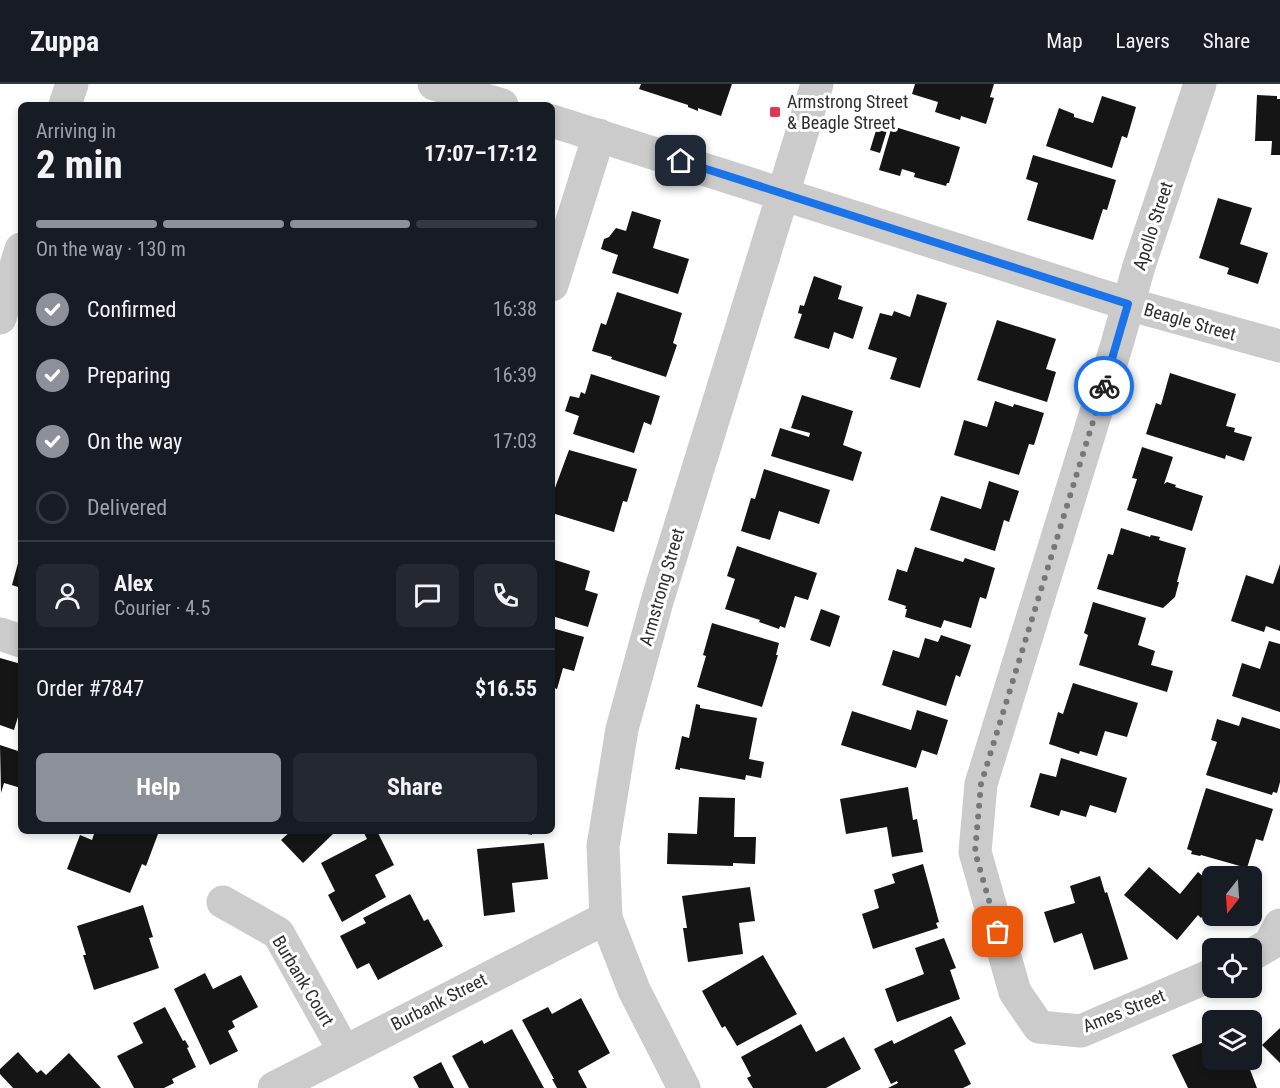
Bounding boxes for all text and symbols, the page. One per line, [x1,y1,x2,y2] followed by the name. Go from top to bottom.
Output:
[30,25,99,58] text: Zuppa
[1046,29,1083,53] text: Map
[1116,29,1170,53] text: Layers
[1203,29,1250,53] text: Share
[787,91,908,133] place label: Armstrong Street & Beagle Street
[768,105,782,119] marker: Armstrong Street & Beagle Street
[36,119,116,143] text: Arriving in
[655,135,706,186] pin
[424,141,537,166] text: 17:07–17:12
[36,142,123,188] text: 2 min
[664,144,697,177] icon: home
[1128,179,1177,273] street label: Apollo Street
[36,237,186,261] text: On the way · 130 m
[36,293,69,326] icon: check
[87,297,176,322] text: Confirmed
[493,297,537,321] text: 16:38
[1142,298,1239,345] street label: Beagle Street
[1074,356,1134,416] courier
[36,359,69,392] icon: check
[87,363,171,388] text: Preparing
[493,363,537,387] text: 16:39
[1088,370,1121,403] icon: bike
[36,425,69,458] icon: check
[87,429,182,454] text: On the way
[493,429,537,453] text: 17:03
[87,495,167,520] text: Delivered
[635,526,688,648] street label: Armstrong Street
[36,564,99,627] button: person
[396,564,459,627] button: chat
[474,564,537,627] button: phone
[114,571,153,596] text: Alex
[114,596,210,620] text: Courier · 4.5
[36,676,144,701] text: Order #7847
[475,676,537,701] text: $16.55
[36,753,281,822] button: Help
[293,753,537,822] button: Share
[1202,866,1262,926] north arrow
[1202,866,1262,1070] map controls
[972,906,1023,957] pin
[981,915,1014,948] icon: bag
[268,932,339,1030] street label: Burbank Court
[1202,938,1262,998] button: locate
[387,968,490,1035] street label: Burbank Street
[1080,985,1168,1037] street label: Ames Street
[1202,1010,1262,1070] button: layers

